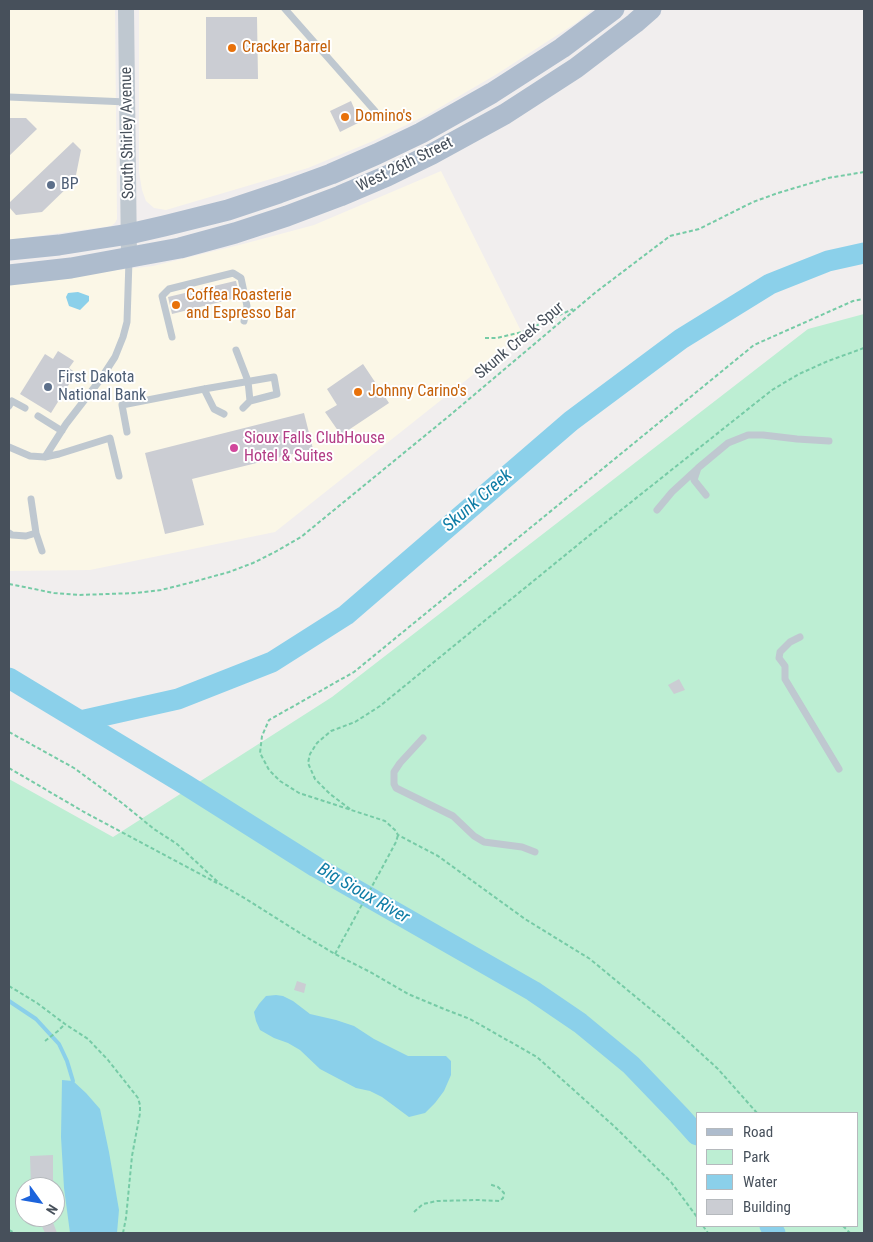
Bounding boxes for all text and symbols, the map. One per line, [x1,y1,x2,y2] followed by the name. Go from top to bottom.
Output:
[242,38,331,58] place label: Cracker Barrel
[226,42,238,54] marker: Cracker Barrel
[117,67,139,199] street label: South Shirley Avenue
[355,107,412,127] place label: Domino's
[339,111,351,123] marker: Domino's
[354,133,456,197] street label: West 26th Street
[61,175,79,195] place label: BP
[45,179,57,191] marker: BP
[186,286,296,324] place label: Coffea Roasterie and Espresso Bar
[472,298,568,384] street label: Skunk Creek Spur
[170,299,182,311] marker: Coffea Roasterie and Espresso Bar
[58,368,146,406] place label: First Dakota National Bank
[42,381,54,393] marker: First Dakota National Bank
[368,382,467,402] place label: Johnny Carino's
[352,386,364,398] marker: Johnny Carino's
[244,429,385,467] place label: Sioux Falls ClubHouse Hotel & Suites
[228,442,240,454] marker: Sioux Falls ClubHouse Hotel & Suites
[439,465,517,537] water label: Skunk Creek
[313,859,413,929] water label: Big Sioux River
[696,1112,858,1227] legend
[743,1123,773,1141] text: Road
[743,1148,770,1166] text: Park
[743,1173,777,1191] text: Water
[15,1177,65,1227] north arrow
[743,1198,791,1216] text: Building
[43,1202,61,1217] text: N

